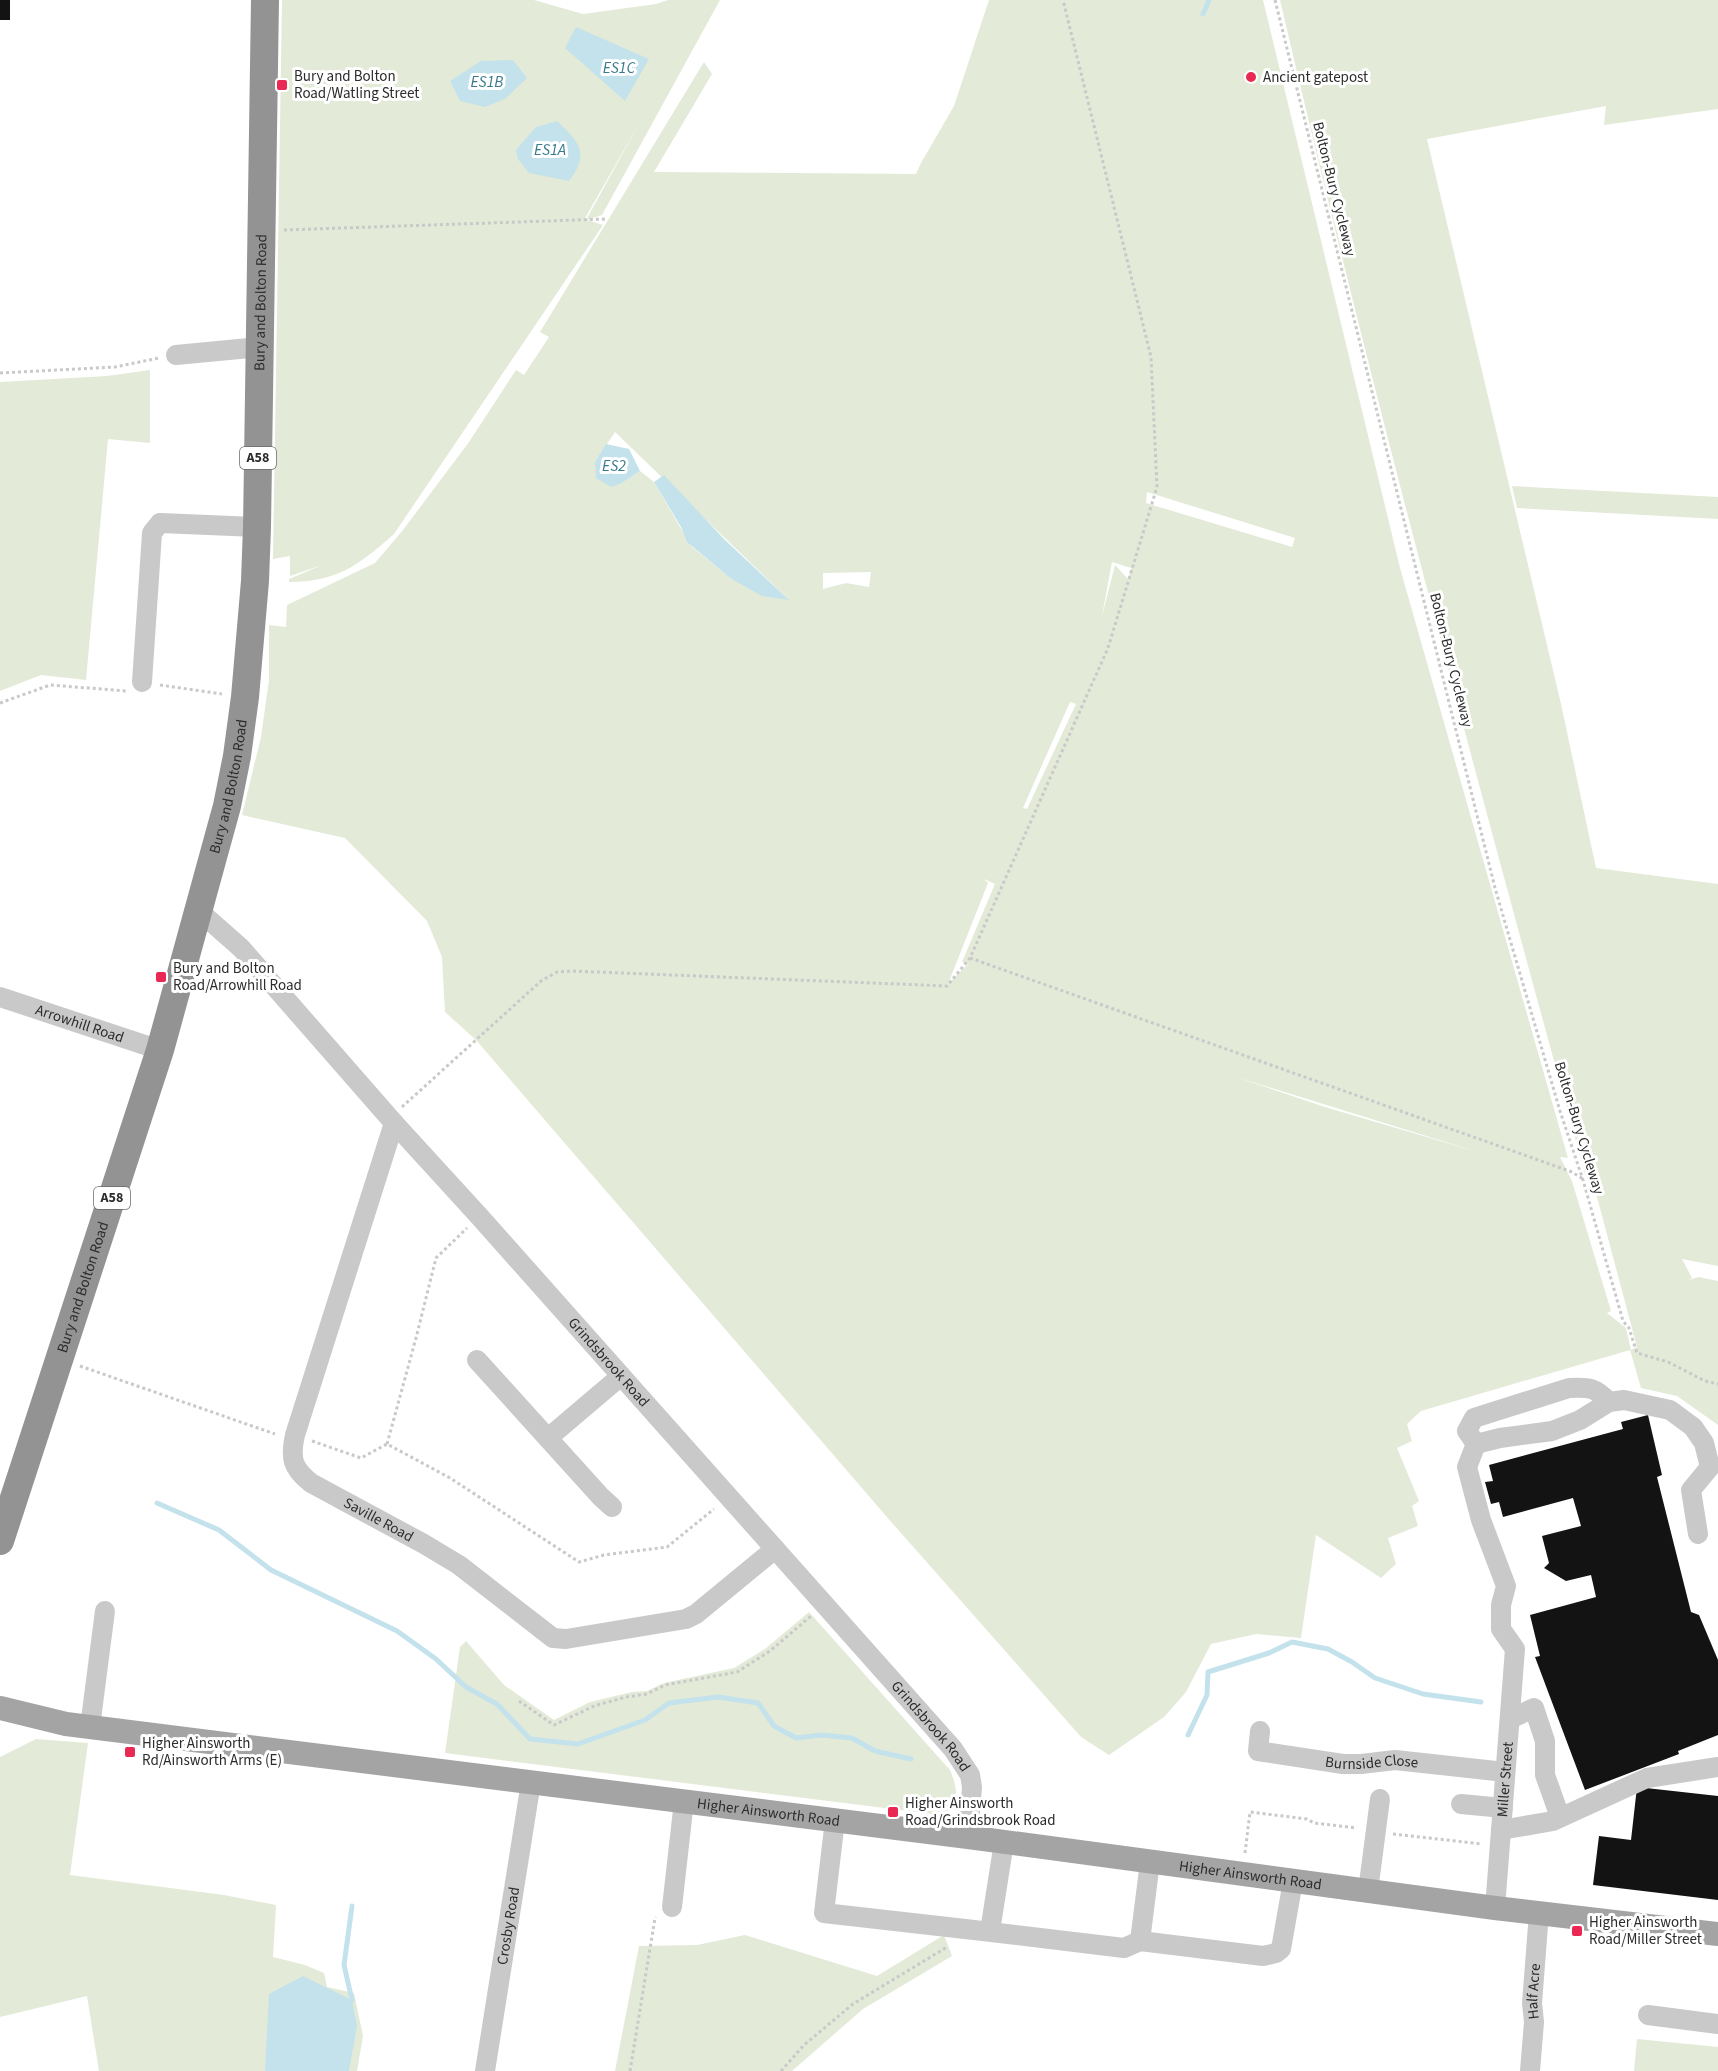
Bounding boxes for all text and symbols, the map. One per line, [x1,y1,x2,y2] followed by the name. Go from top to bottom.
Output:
[603,57,636,79] water label: ES1C
[294,66,419,104] place label: Bury and Bolton Road/Watling Street
[1263,67,1368,88] place label: Ancient gatepost
[1244,70,1258,84] marker: Ancient gatepost
[471,71,503,93] water label: ES1B
[275,78,289,92] marker: Bury and Bolton Road/Watling Street
[1307,120,1361,258] street label: Bolton-Bury Cycleway
[534,139,566,161] water label: ES1A
[249,234,272,371] street label: Bury and Bolton Road
[240,447,276,469] road number: A58
[602,455,626,477] water label: ES2
[1424,591,1478,729] street label: Bolton-Bury Cycleway
[204,718,252,856] street label: Bury and Bolton Road
[173,958,302,996] place label: Bury and Bolton Road/Arrowhill Road
[154,970,168,984] marker: Bury and Bolton Road/Arrowhill Road
[33,999,127,1048] street label: Arrowhill Road
[1549,1059,1609,1197] street label: Bolton-Bury Cycleway
[94,1187,130,1209] road number: A58
[52,1219,114,1356] street label: Bury and Bolton Road
[563,1313,654,1411] street label: Grindsbrook Road
[340,1492,417,1547] street label: Saville Road
[886,1676,975,1776] street label: Grindsbrook Road
[142,1733,282,1771] place label: Higher Ainsworth Rd/Ainsworth Arms (E)
[1492,1741,1518,1818] street label: Miller Street
[123,1745,137,1759] marker: Higher Ainsworth Rd/Ainsworth Arms (E)
[1324,1749,1419,1775] street label: Burnside Close
[696,1793,841,1831] street label: Higher Ainsworth Road
[905,1793,1056,1831] place label: Higher Ainsworth Road/Grindsbrook Road
[886,1805,900,1819] marker: Higher Ainsworth Road/Grindsbrook Road
[1178,1855,1323,1895] street label: Higher Ainsworth Road
[492,1885,525,1966] street label: Crosby Road
[1589,1912,1702,1950] place label: Higher Ainsworth Road/Miller Street
[1570,1924,1584,1938] marker: Higher Ainsworth Road/Miller Street
[1521,1963,1546,2020] street label: Half Acre

